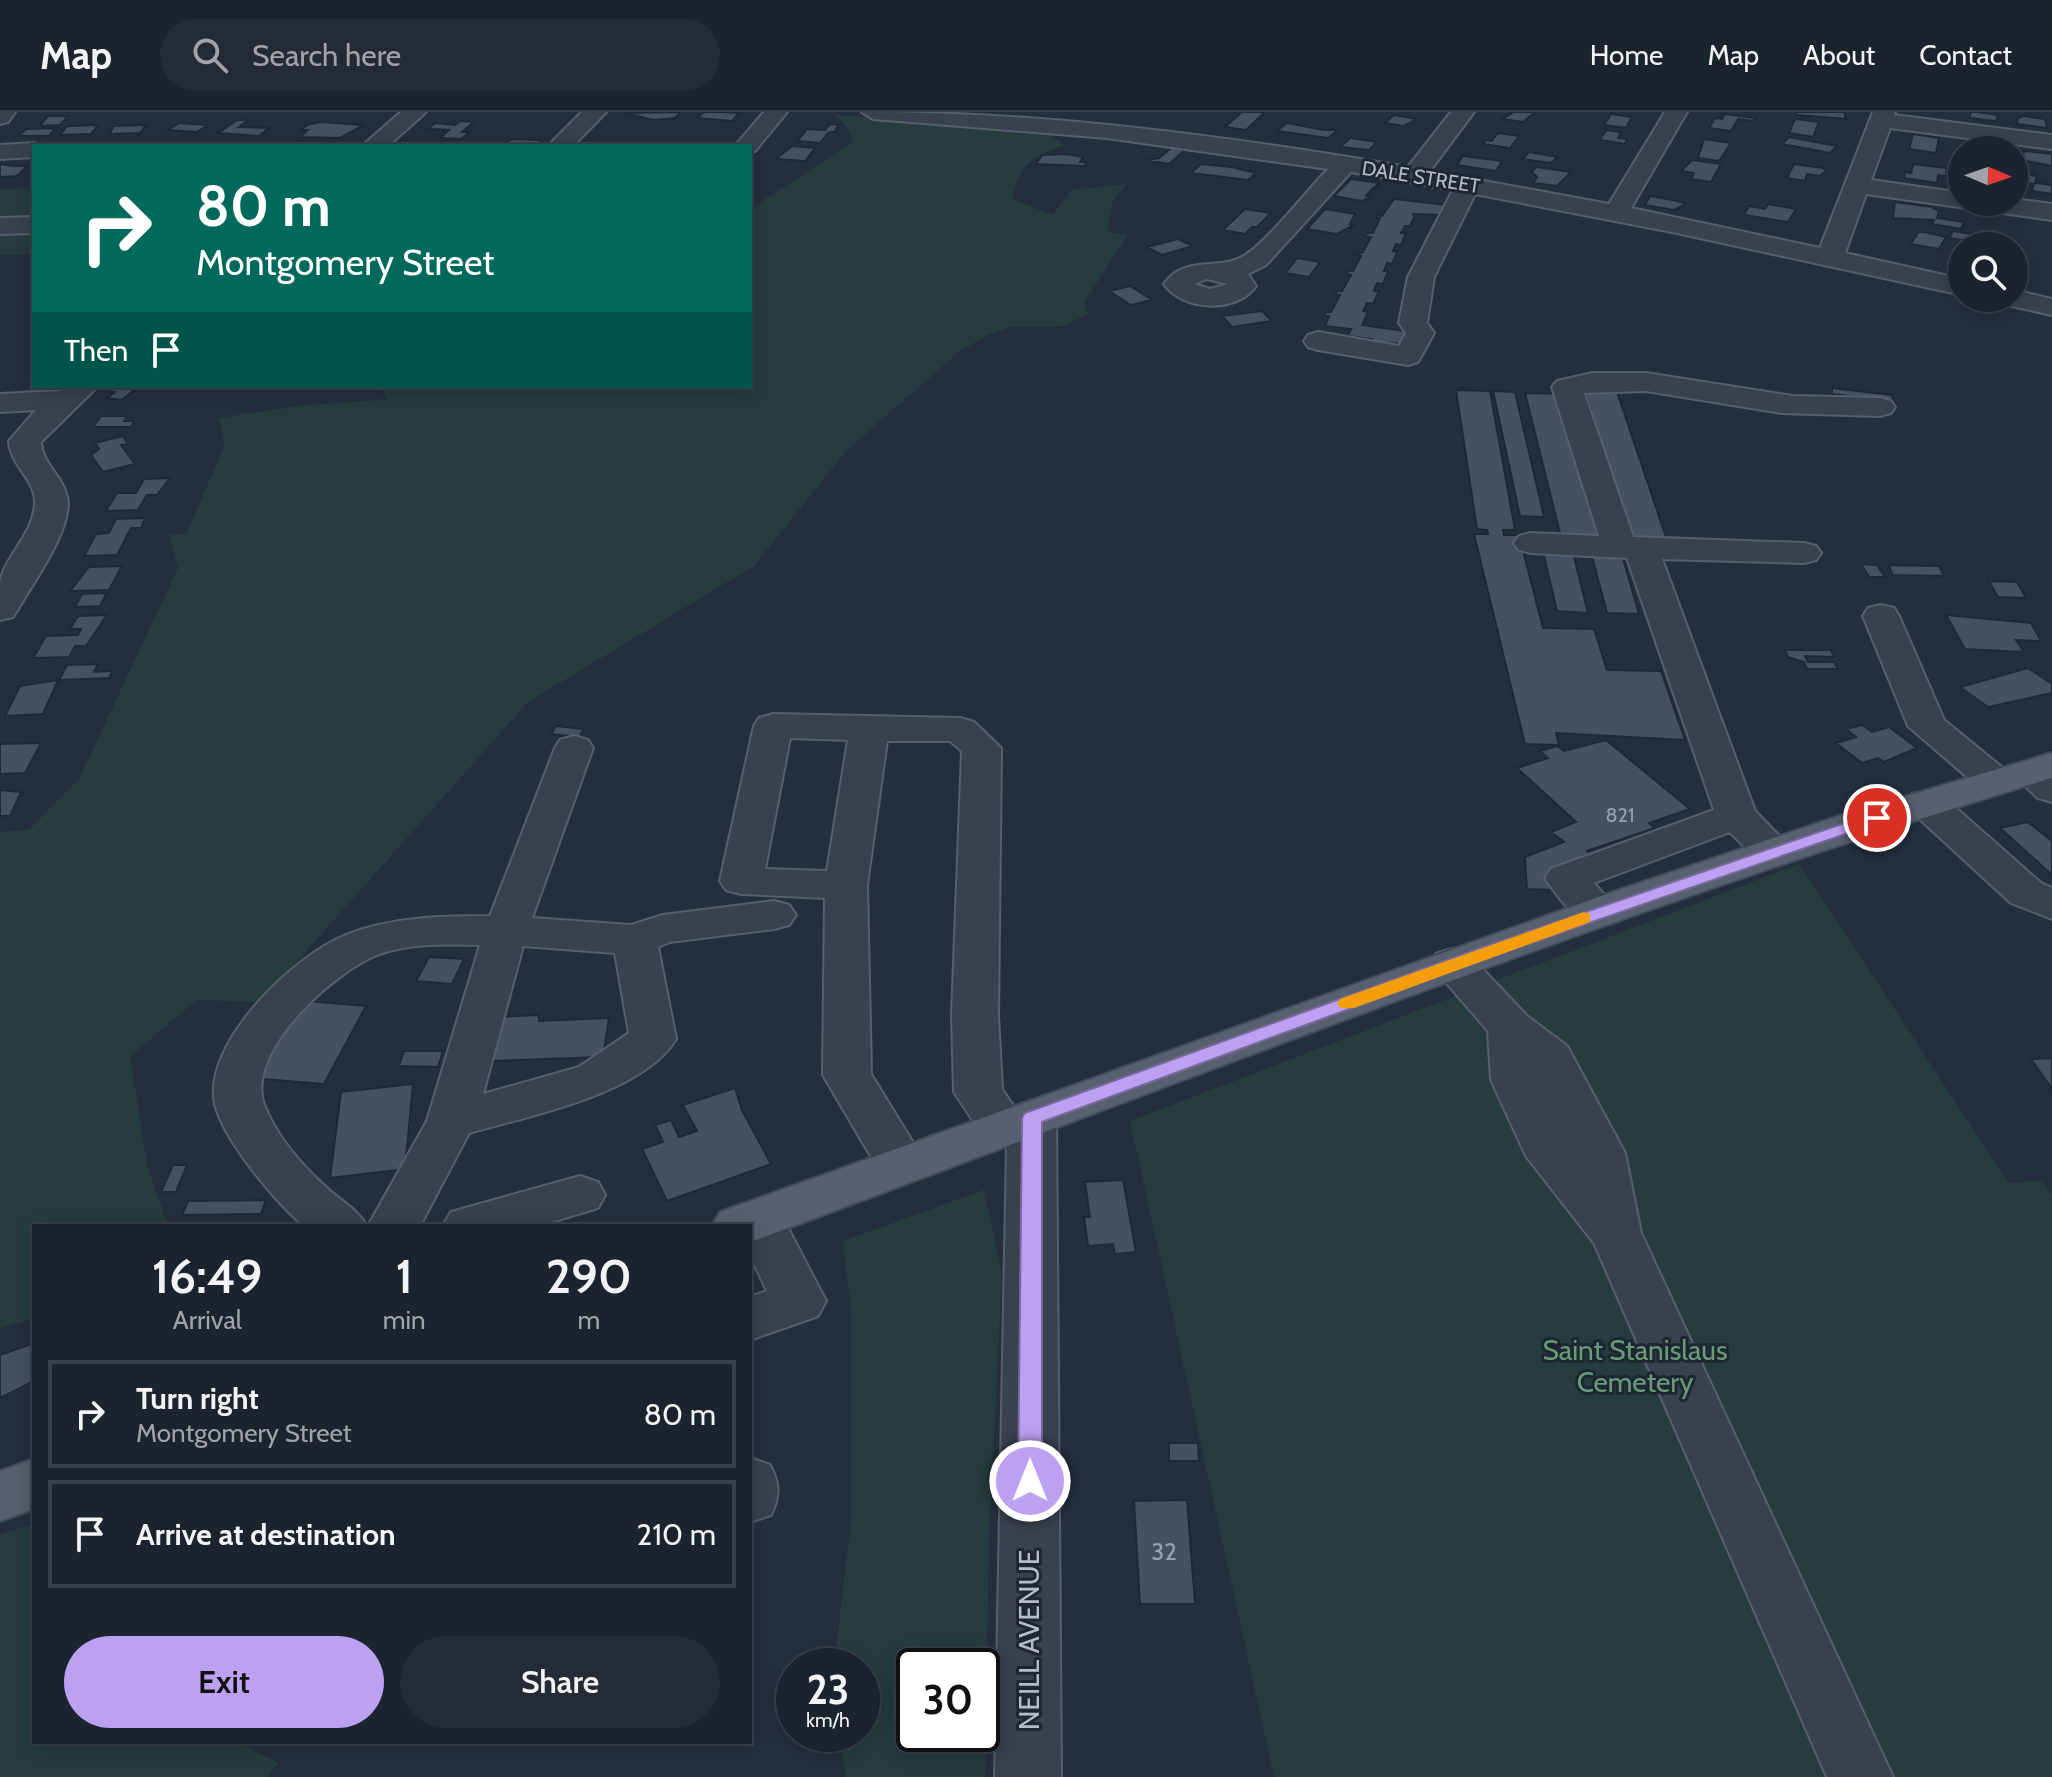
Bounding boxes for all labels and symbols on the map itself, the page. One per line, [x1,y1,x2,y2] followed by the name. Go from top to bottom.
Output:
[1948,136,2028,216] north arrow
[1360,156,1482,198] street label: DALE STREET
[1843,784,1911,852] pin
[1605,803,1635,827] house number: 821
[1542,1333,1728,1399] park label: Saint Stanislaus Cemetery
[988,1439,1072,1523] position arrow
[1151,1537,1177,1566] house number: 32
[1012,1550,1046,1730] street label: NEILL AVENUE
[896,1648,1000,1752] speed limit sign: 30

